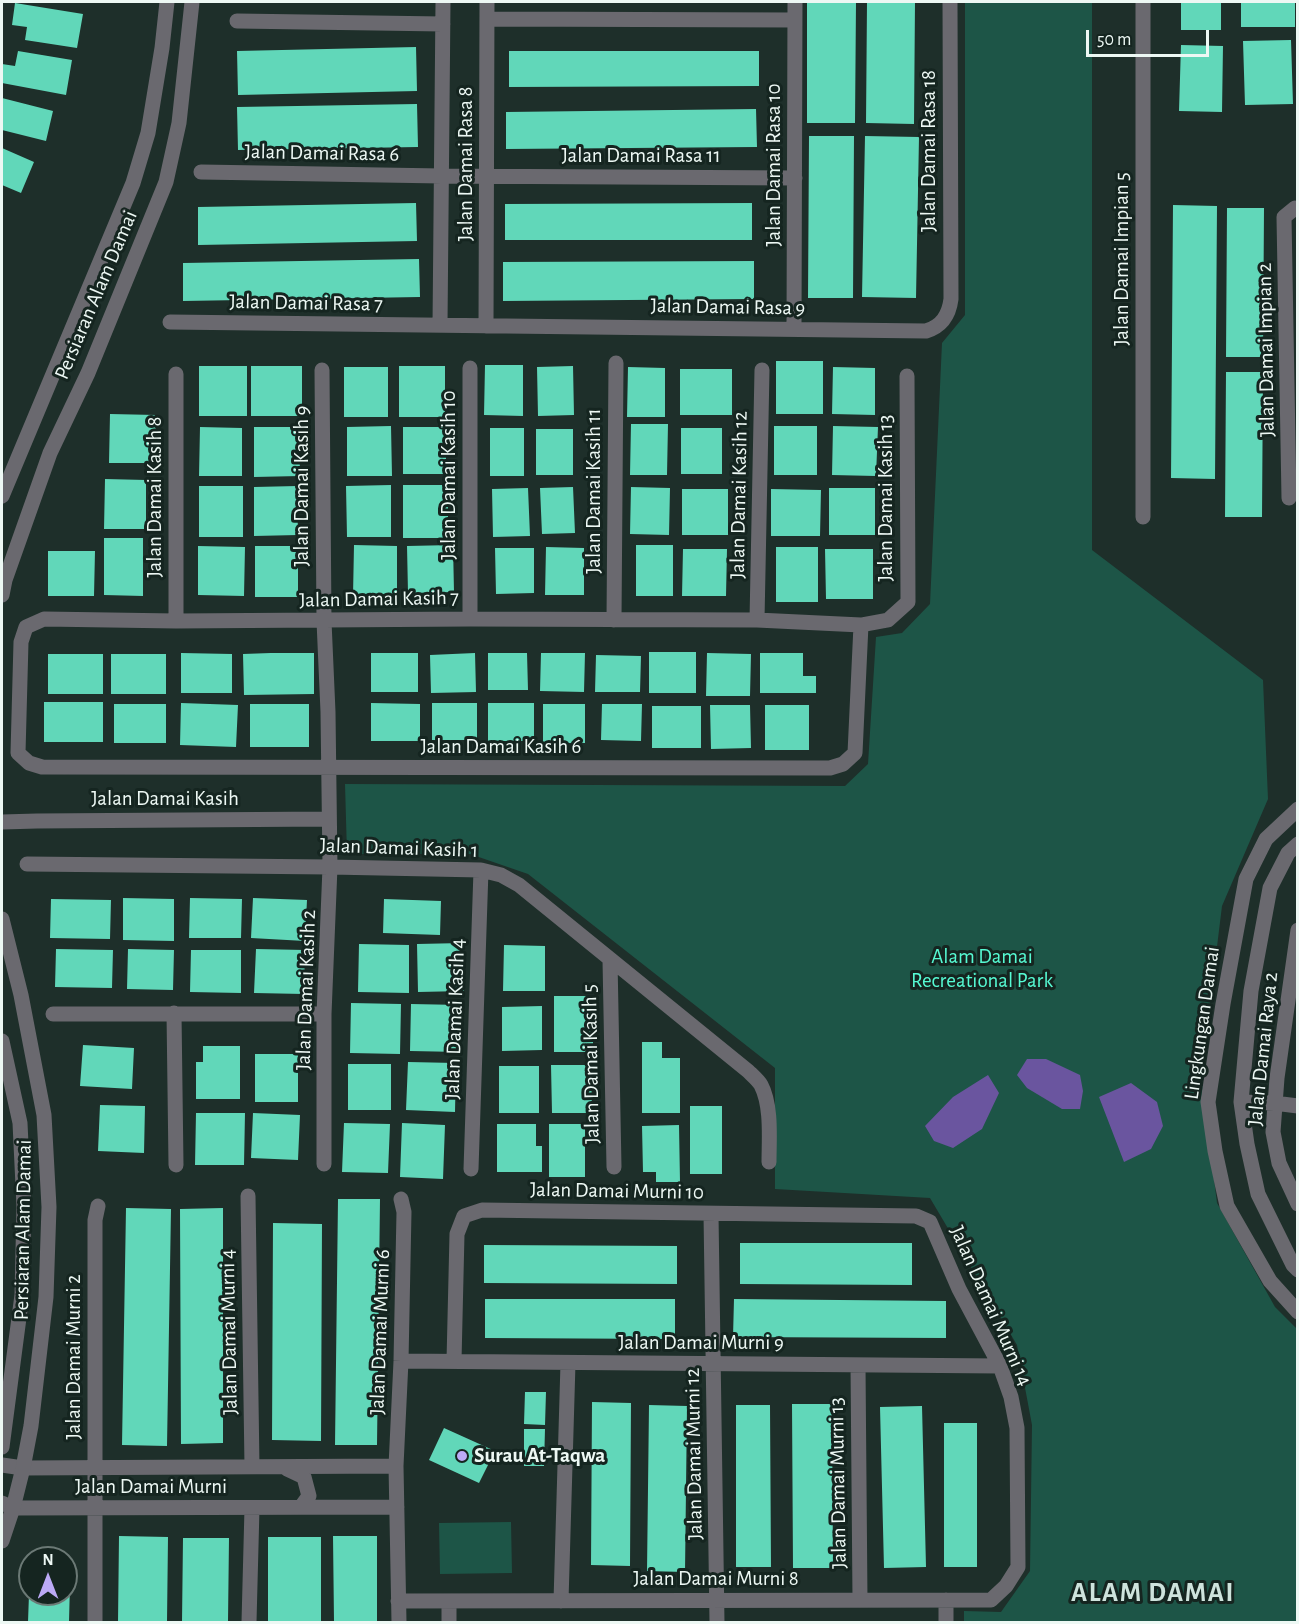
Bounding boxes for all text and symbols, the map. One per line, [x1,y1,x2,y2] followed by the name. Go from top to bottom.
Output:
[1089,18,1212,56] scale bar
[1097,31,1131,49] text: 50 m
[916,70,942,232] street label: Jalan Damai Rasa 18
[761,83,787,247] street label: Jalan Damai Rasa 10
[453,87,479,241] street label: Jalan Damai Rasa 8
[244,139,400,167] street label: Jalan Damai Rasa 6
[561,143,721,169] street label: Jalan Damai Rasa 11
[1109,172,1135,346] street label: Jalan Damai Impian 5
[49,207,143,383] street label: Persiaran Alam Damai
[1252,263,1280,437] street label: Jalan Damai Impian 2
[229,289,383,317] street label: Jalan Damai Rasa 7
[650,293,806,321] street label: Jalan Damai Rasa 9
[436,390,462,560] street label: Jalan Damai Kasih 10
[289,406,315,566] street label: Jalan Damai Kasih 9
[581,408,607,574] street label: Jalan Damai Kasih 11
[725,411,753,579] street label: Jalan Damai Kasih 12
[873,415,899,581] street label: Jalan Damai Kasih 13
[142,416,168,578] street label: Jalan Damai Kasih 8
[299,585,459,613] street label: Jalan Damai Kasih 7
[421,734,581,760] street label: Jalan Damai Kasih 6
[91,786,239,812] street label: Jalan Damai Kasih
[319,833,479,863] street label: Jalan Damai Kasih 1
[291,909,321,1071] street label: Jalan Damai Kasih 2
[440,938,470,1100] street label: Jalan Damai Kasih 4
[911,944,1053,994] park label: Alam Damai Recreational Park
[1179,945,1225,1101] street label: Lingkungan Damai
[1242,971,1284,1127] street label: Jalan Damai Raya 2
[577,984,605,1144] street label: Jalan Damai Kasih 5
[9,1139,37,1321] street label: Persiaran Alam Damai
[530,1177,704,1205] street label: Jalan Damai Murni 10
[944,1222,1038,1390] street label: Jalan Damai Murni 14
[215,1249,243,1415] street label: Jalan Damai Murni 4
[365,1249,395,1415] street label: Jalan Damai Murni 6
[61,1274,87,1440] street label: Jalan Damai Murni 2
[618,1330,784,1356] street label: Jalan Damai Murni 9
[680,1368,708,1540] street label: Jalan Damai Murni 12
[824,1397,852,1569] street label: Jalan Damai Murni 13
[474,1443,605,1469] place label: Surau At-Taqwa
[455,1449,469,1463] marker: Surau At-Taqwa
[75,1474,227,1500] street label: Jalan Damai Murni
[18,1546,78,1606] north arrow
[42,1552,54,1568] text: N
[633,1566,799,1592] street label: Jalan Damai Murni 8
[1071,1577,1235,1609] district label: ALAM DAMAI

